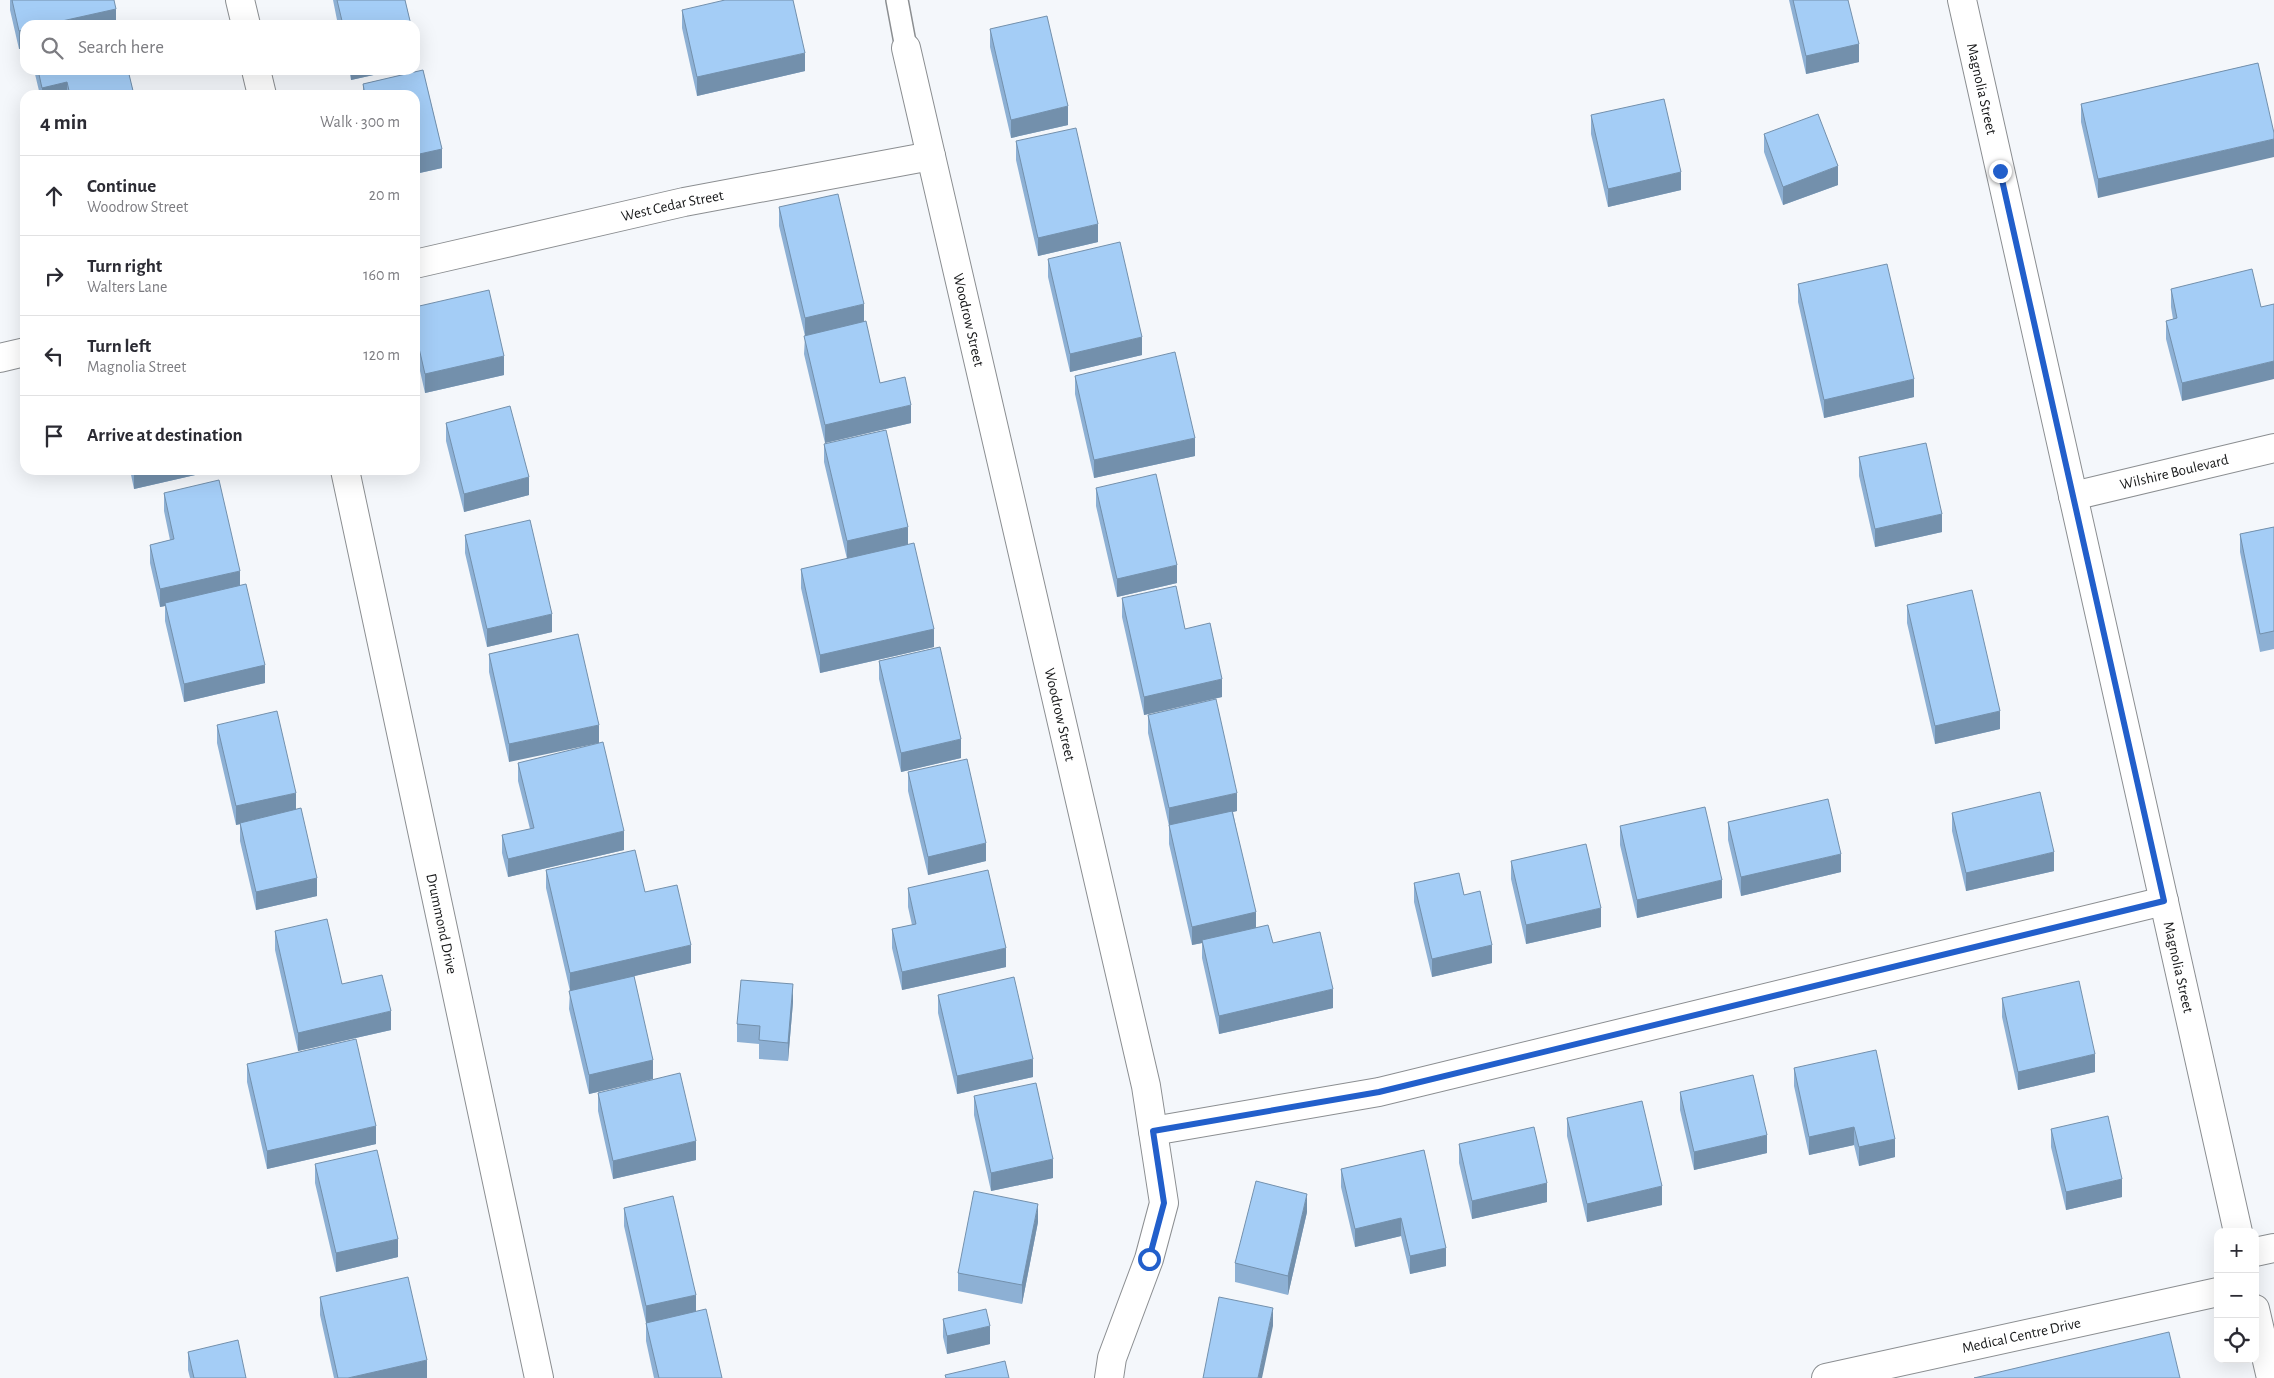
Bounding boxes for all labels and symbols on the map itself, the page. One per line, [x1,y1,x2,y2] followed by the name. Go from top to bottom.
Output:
[1964,42,1999,136] street label: Magnolia Street
[1989,160,2012,183] route end
[620,188,725,224] street label: West Cedar Street
[950,272,986,368] street label: Woodrow Street
[2118,452,2230,493] street label: Wilshire Boulevard
[1042,666,1078,763] street label: Woodrow Street
[423,872,460,976] street label: Drummond Drive
[2161,920,2196,1014] street label: Magnolia Street
[1138,1248,1161,1271] route start
[1961,1315,2082,1356] street label: Medical Centre Drive

